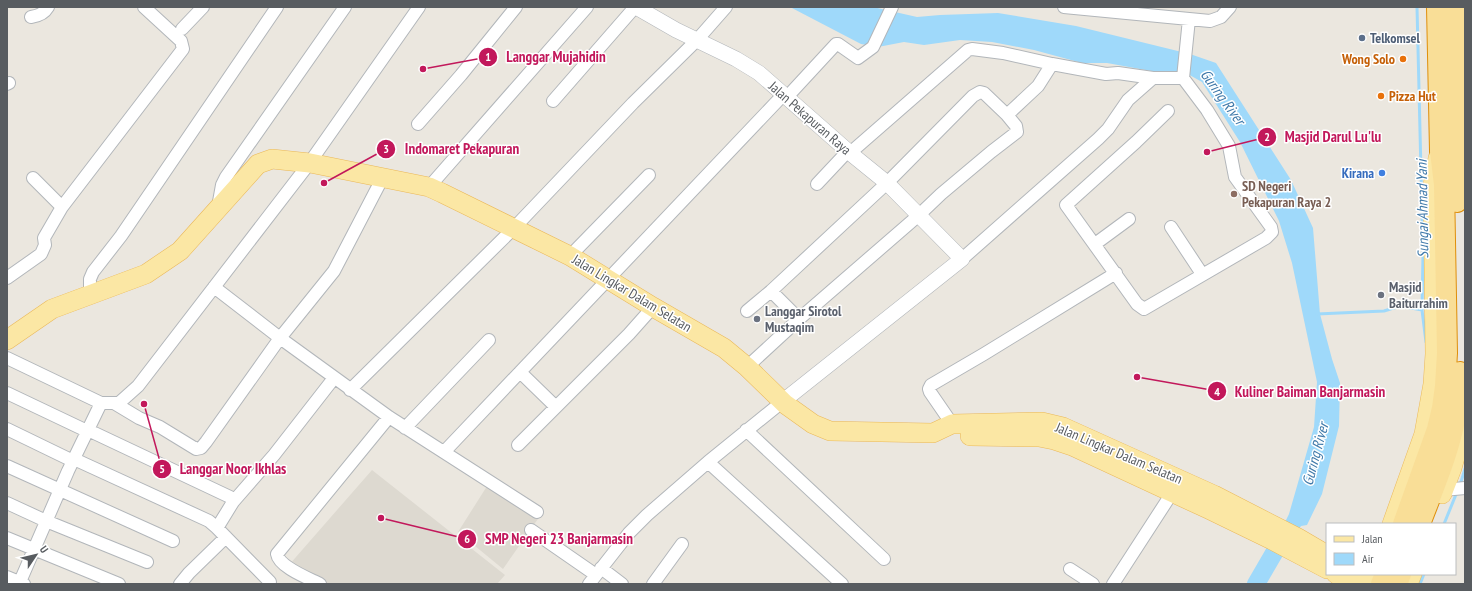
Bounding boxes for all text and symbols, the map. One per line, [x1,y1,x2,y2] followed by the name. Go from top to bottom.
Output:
[1370,29,1421,47] place label: Telkomsel
[1357,33,1367,43] marker: Telkomsel
[478,44,614,71] callout: Langgar Mujahidin
[506,47,606,66] text: Langgar Mujahidin
[485,49,491,64] text: 1
[1341,50,1395,68] place label: Wong Solo
[1398,54,1408,64] marker: Wong Solo
[1196,65,1251,130] water label: Guring River
[764,77,855,159] street label: Jalan Pekapuran Raya
[1389,87,1436,105] place label: Pizza Hut
[1376,91,1386,101] marker: Pizza Hut
[1257,124,1389,151] callout: Masjid Darul Lu'lu
[1285,127,1382,146] text: Masjid Darul Lu'lu
[1264,129,1270,144] text: 2
[376,135,527,162] callout: Indomaret Pekapuran
[405,139,519,158] text: Indomaret Pekapuran
[383,141,389,156] text: 3
[1412,158,1432,258] water label: Sungai Ahmad Yani
[1342,164,1374,182] place label: Kirana
[1377,168,1387,178] marker: Kirana
[1242,177,1331,211] place label: SD Negeri Pekapuran Raya 2
[1229,189,1239,199] marker: SD Negeri Pekapuran Raya 2
[568,250,695,336] street label: Jalan Lingkar Dalam Selatan
[1389,278,1448,312] place label: Masjid Baiturrahim
[1376,290,1386,300] marker: Masjid Baiturrahim
[765,302,842,336] place label: Langgar Sirotol Mustaqim
[752,314,762,324] marker: Langgar Sirotol Mustaqim
[1207,378,1394,405] callout: Kuliner Baiman Banjarmasin
[1235,382,1386,401] text: Kuliner Baiman Banjarmasin
[1214,384,1220,399] text: 4
[1052,418,1185,488] street label: Jalan Lingkar Dalam Selatan
[1298,419,1333,487] water label: Guring River
[152,455,294,482] callout: Langgar Noor Ikhlas
[180,459,286,478] text: Langgar Noor Ikhlas
[159,461,165,476] text: 5
[1326,523,1456,575] legend
[457,526,642,553] callout: SMP Negeri 23 Banjarmasin
[485,529,633,548] text: SMP Negeri 23 Banjarmasin
[464,531,470,546] text: 6
[1361,531,1383,546] text: Jalan
[16,535,56,575] north arrow
[37,543,52,556] text: U
[1362,551,1374,566] text: Air

